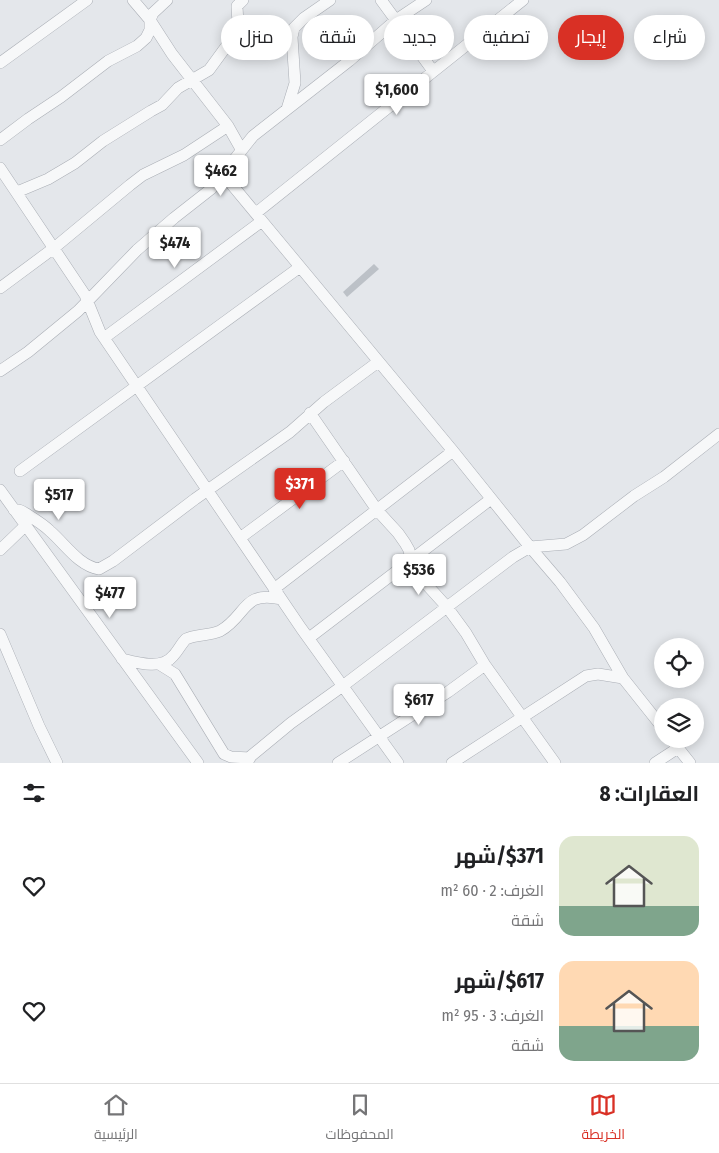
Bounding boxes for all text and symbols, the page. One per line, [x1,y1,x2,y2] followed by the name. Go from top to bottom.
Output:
[221,15,292,60] chip: منزل
[302,15,374,60] chip: شقة
[384,15,454,60] chip: جديد
[464,15,548,60] chip: تصفية
[558,15,624,60] chip: إيجار
[634,15,705,60] chip: شراء
[356,74,438,116] pin: $1,600
[375,80,419,99] text: $1,600
[191,154,251,197] pin: $462
[205,161,237,180] text: $462
[145,226,205,269] pin: $474
[160,233,190,252] text: $474
[270,468,330,510] pin: $371
[286,474,314,493] text: $371
[29,478,89,521] pin: $517
[45,485,73,504] text: $517
[389,554,449,596] pin: $536
[403,560,435,579] text: $536
[80,576,140,619] pin: $477
[95,583,125,602] text: $477
[654,638,704,748] map controls
[654,638,704,688] button: locate
[389,684,449,726] pin: $617
[404,690,434,709] text: $617
[654,698,704,748] button: layers
[20,779,48,807] icon: filters
[599,781,699,807] text: العقارات: 8
[455,843,544,869] text: $371/شهر
[599,856,659,916] icon: home
[20,872,48,900] icon: heart
[441,881,544,900] text: الغرف: 2 · 60 m²
[511,911,544,930] text: شقة
[455,968,544,994] text: $617/شهر
[599,981,659,1041] icon: home
[20,997,48,1025] icon: heart
[442,1006,544,1025] text: الغرف: 3 · 95 m²
[511,1036,544,1055] text: شقة
[94,1091,138,1147] tab: الرئيسية
[326,1091,394,1147] tab: المحفوظات
[581,1091,625,1147] tab: الخريطة

